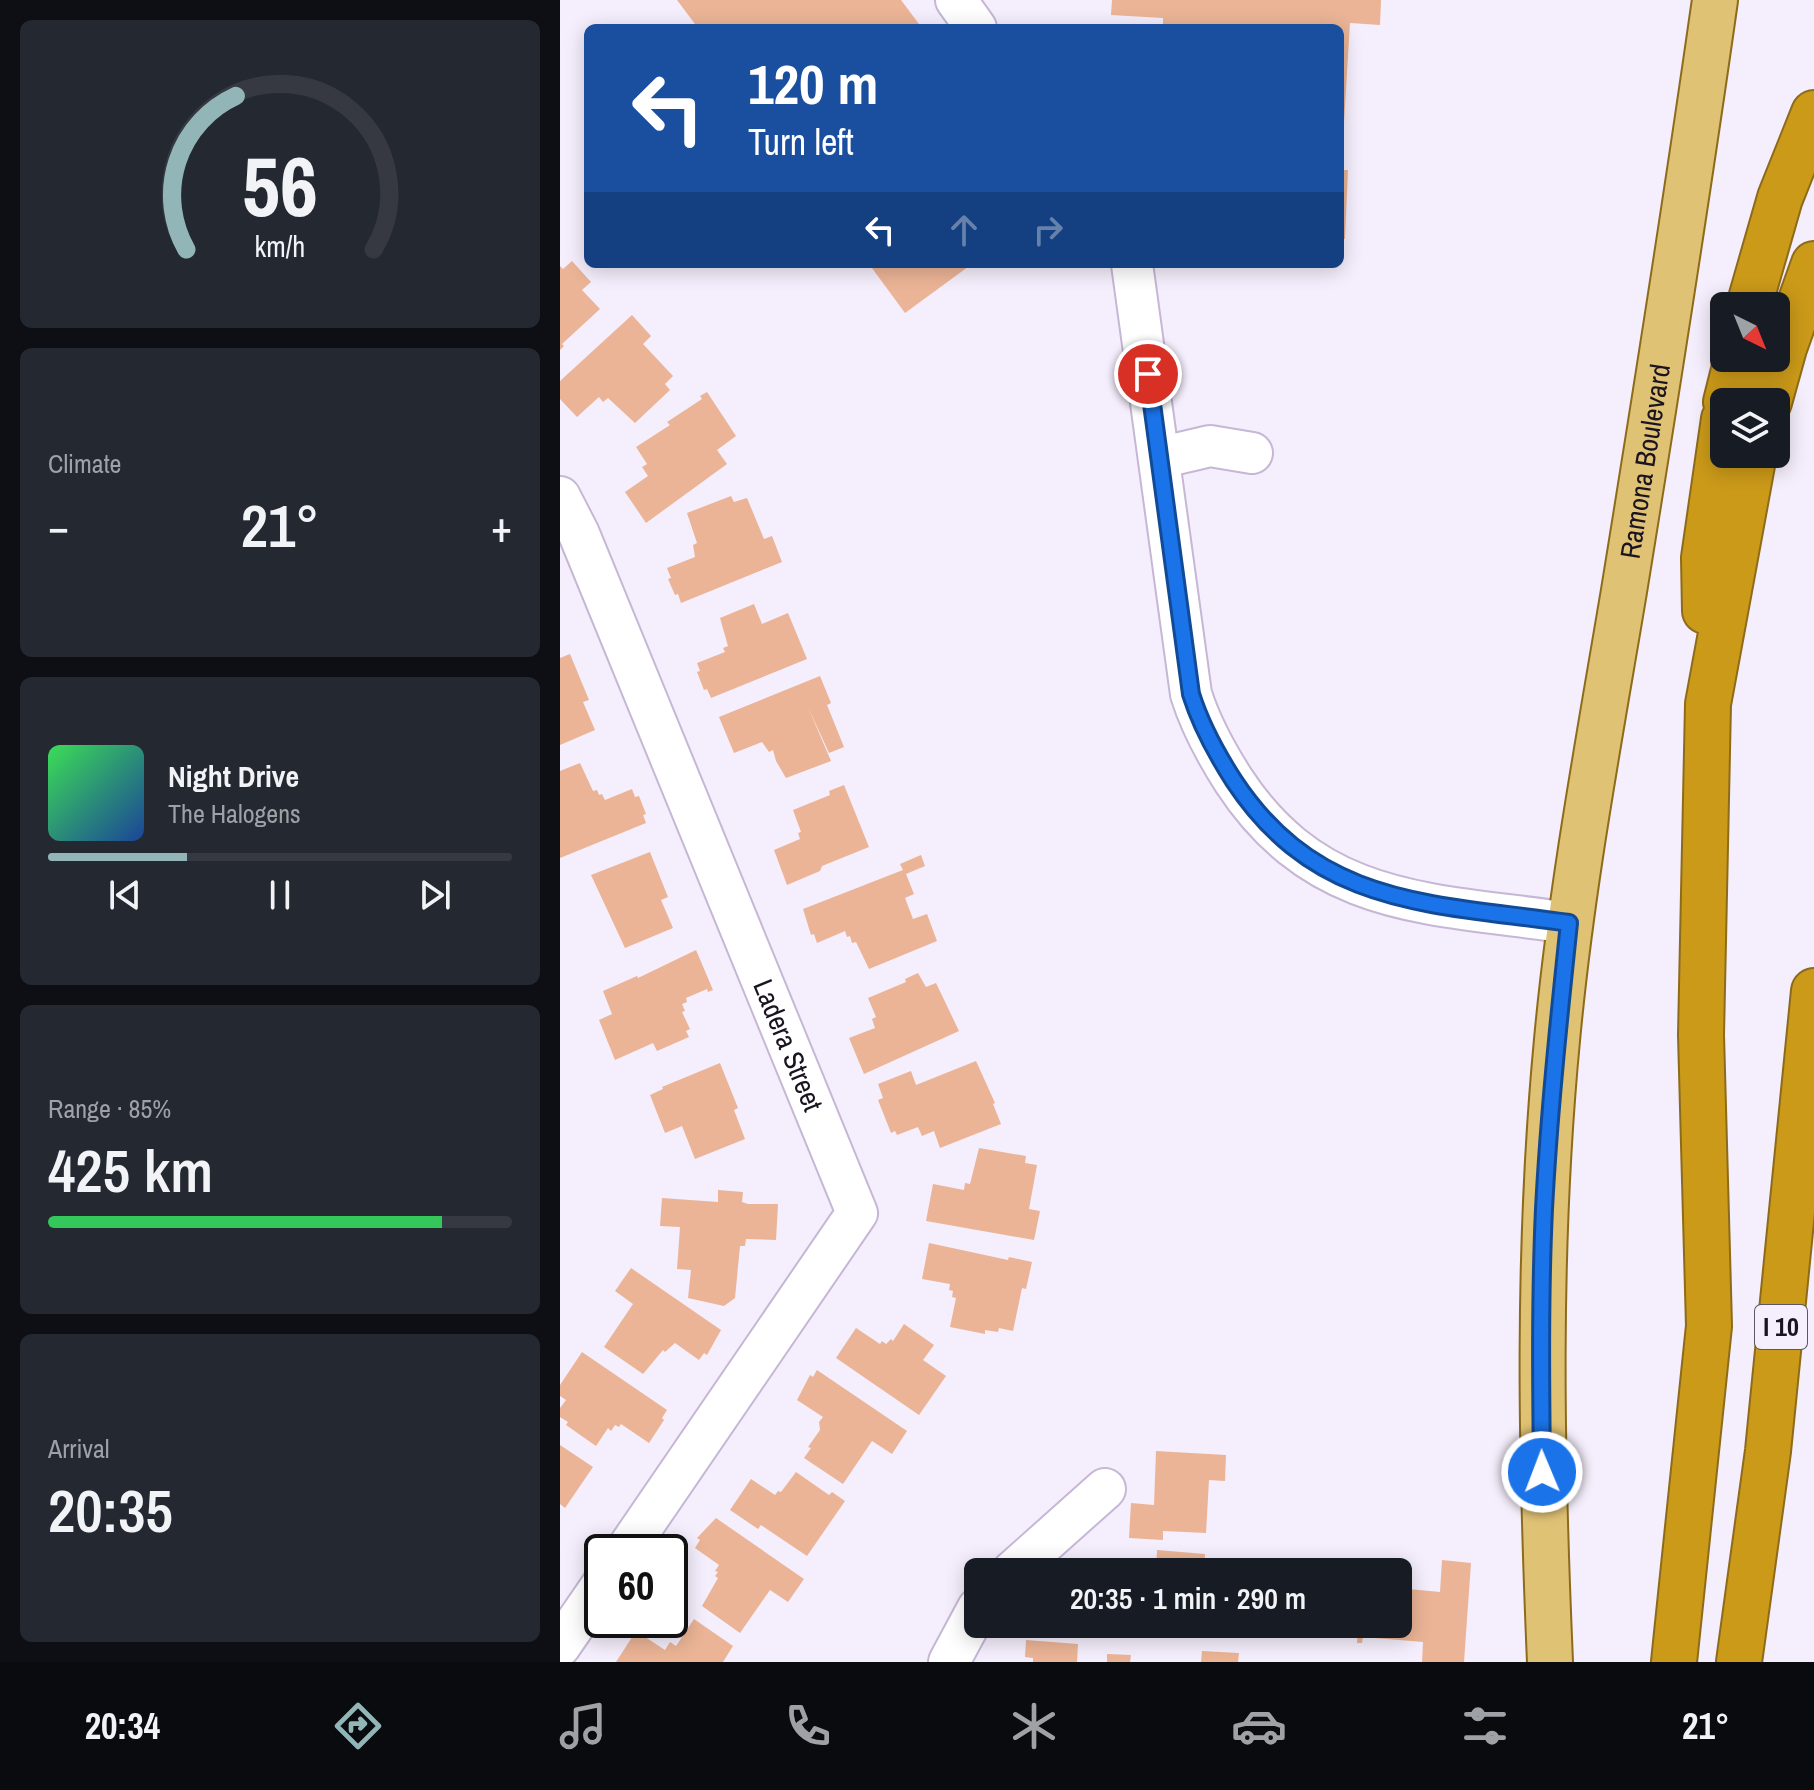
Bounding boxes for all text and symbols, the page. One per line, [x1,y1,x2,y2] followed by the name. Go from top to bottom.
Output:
[748,46,878,121] text: 120 m
[616,56,720,160] icon: left
[748,118,854,166] text: Turn left
[242,130,318,242] text: 56
[858,208,902,252] icon: left
[942,208,986,252] icon: ahead
[1026,208,1070,252] icon: right
[255,227,305,266] text: km/h
[1710,292,1790,372] north arrow
[1710,292,1790,468] map controls
[1114,340,1182,408] pin
[1126,352,1170,396] icon: arrive
[1611,361,1679,561] street label: Ramona Boulevard
[1710,388,1790,468] button: layers
[48,446,121,481] text: Climate
[241,485,319,566] text: 21°
[48,496,69,556] text: −
[491,496,512,556] text: +
[168,756,299,796] text: Night Drive
[168,796,301,831] text: The Halogens
[103,873,147,917] icon: previous
[258,873,302,917] icon: pause
[413,873,457,917] icon: next
[744,974,832,1117] street label: Ladera Street
[48,1091,171,1126] text: Range · 85%
[48,1130,213,1211] text: 425 km
[1755,1305,1807,1349] road number: I 10
[1500,1430,1584,1514] position arrow
[48,1431,110,1466] text: Arrival
[48,1470,173,1551] text: 20:35
[584,1534,688,1638] speed limit sign: 60
[1070,1578,1306,1618] text: 20:35 · 1 min · 290 m
[330,1698,386,1754] icon: directions
[555,1698,611,1754] icon: music
[780,1698,836,1754] icon: phone
[1006,1698,1062,1754] icon: climate
[1231,1698,1287,1754] icon: car
[1457,1698,1513,1754] icon: filters
[85,1702,160,1750] text: 20:34
[1682,1702,1729,1750] text: 21°

